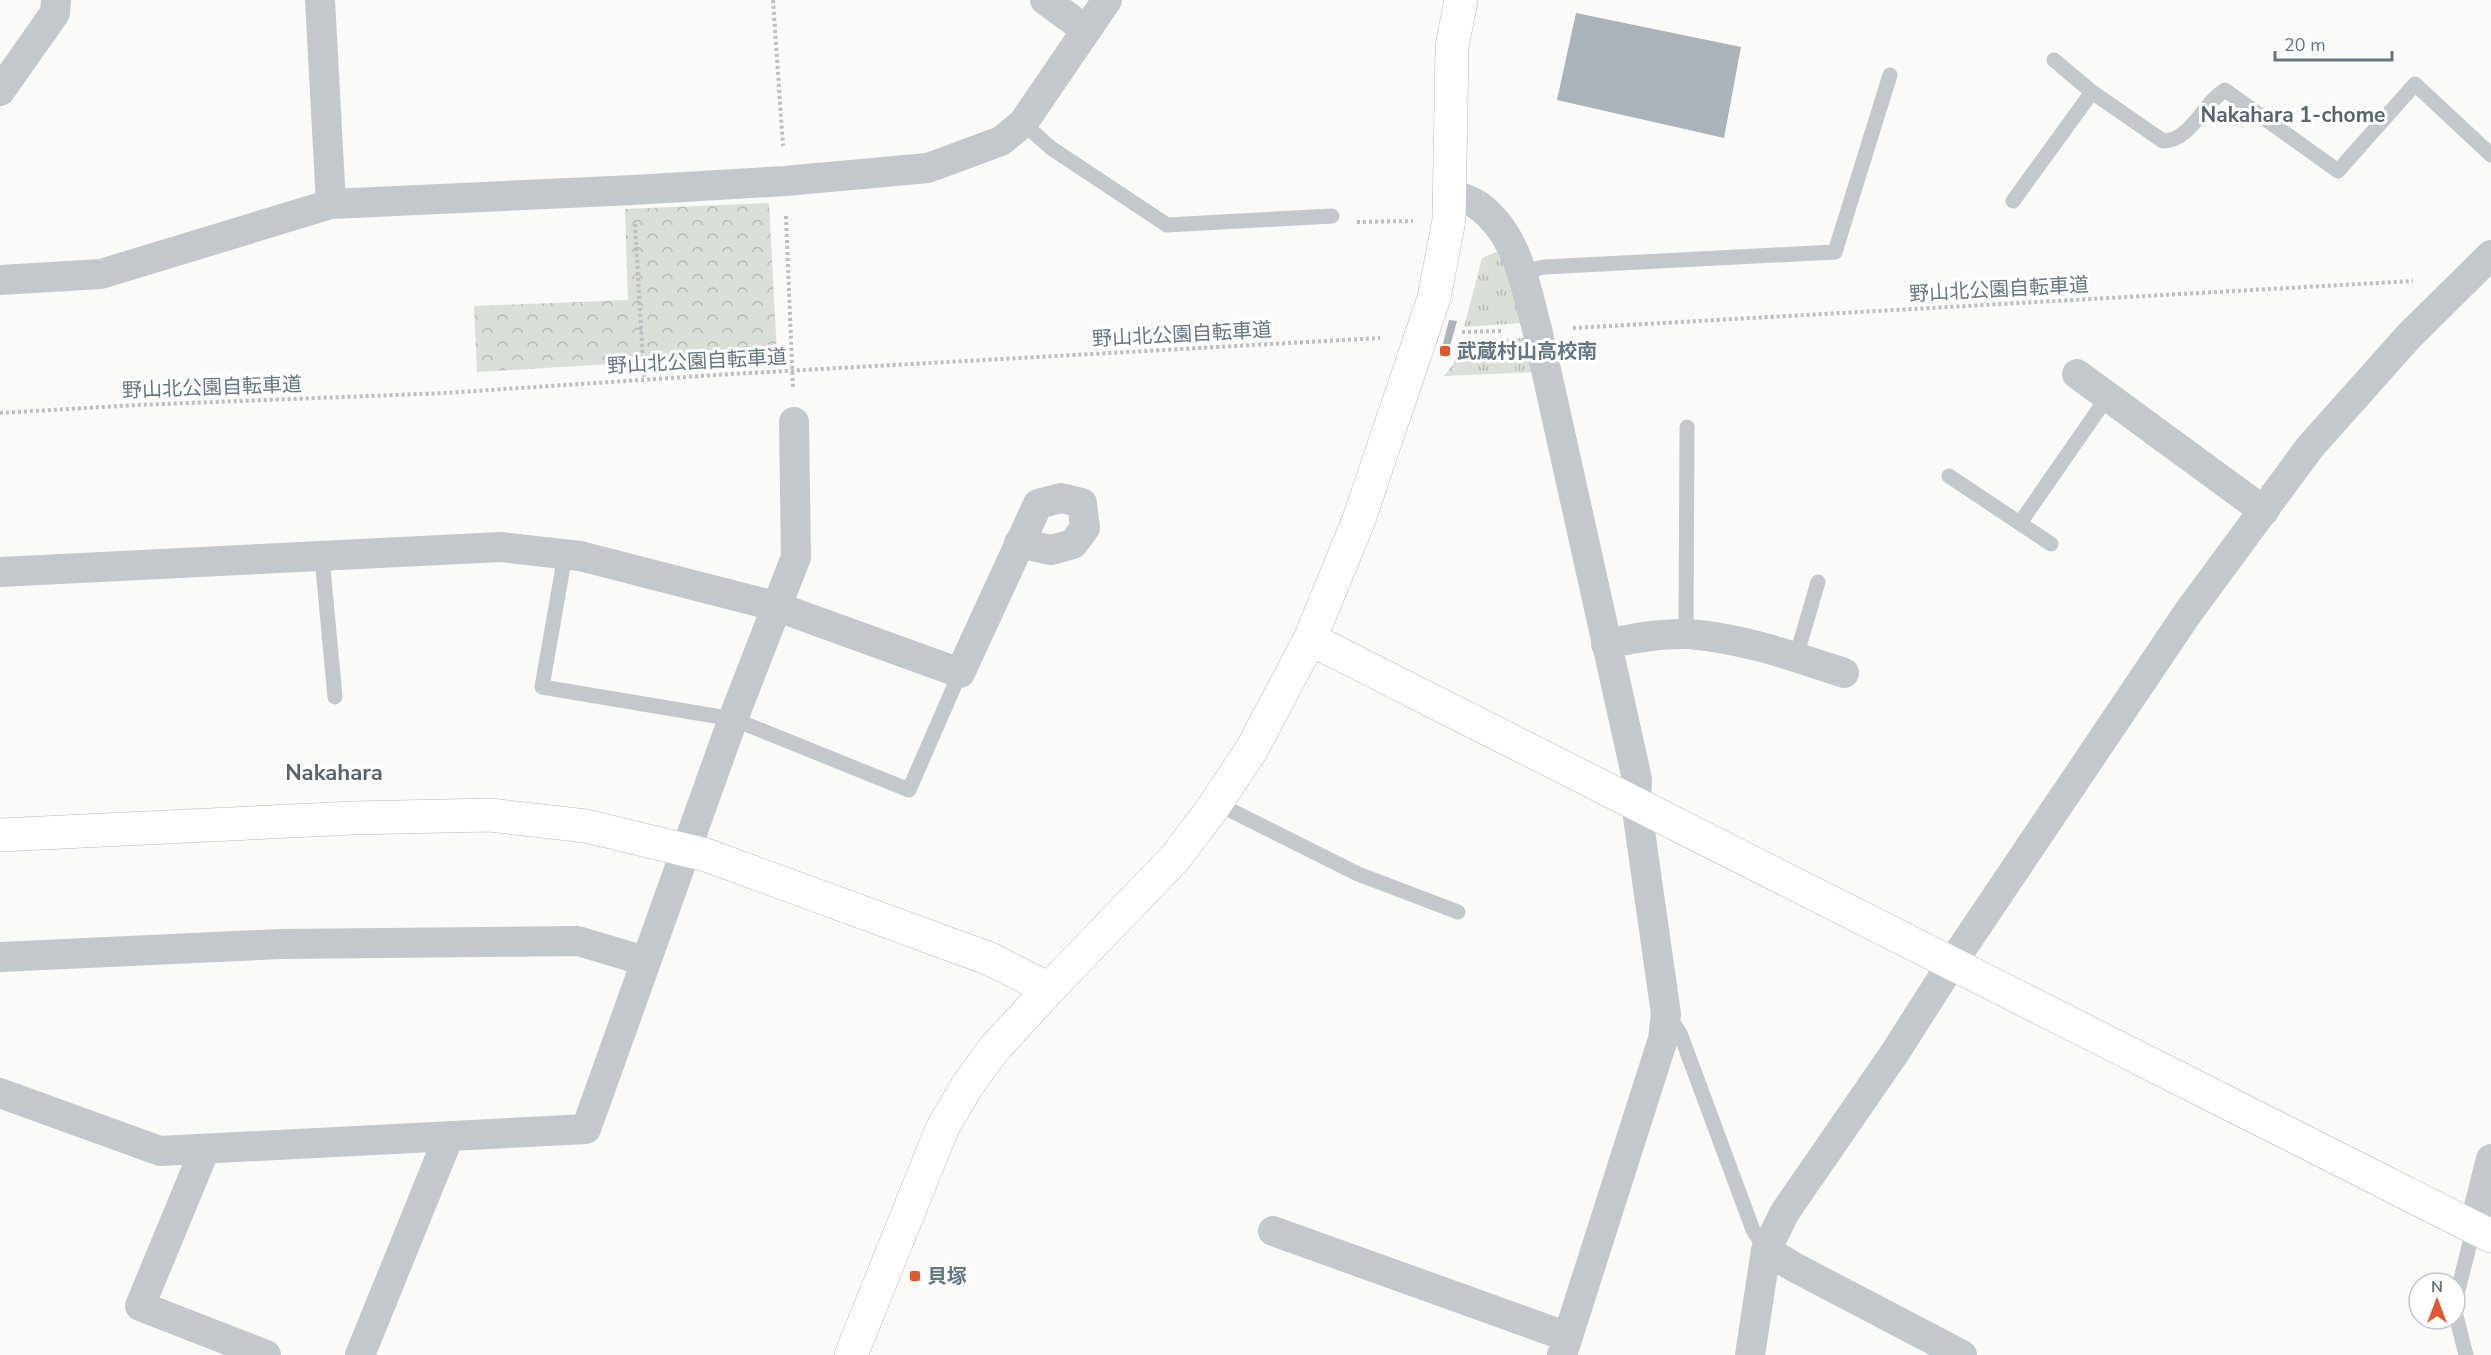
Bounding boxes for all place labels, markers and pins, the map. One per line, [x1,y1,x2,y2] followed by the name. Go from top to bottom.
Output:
[1457,338,1597,365] place label: 武蔵村山高校南
[1438,344,1452,358] marker: 武蔵村山高校南
[927,1263,967,1290] place label: 貝塚
[908,1269,922,1283] marker: 貝塚

